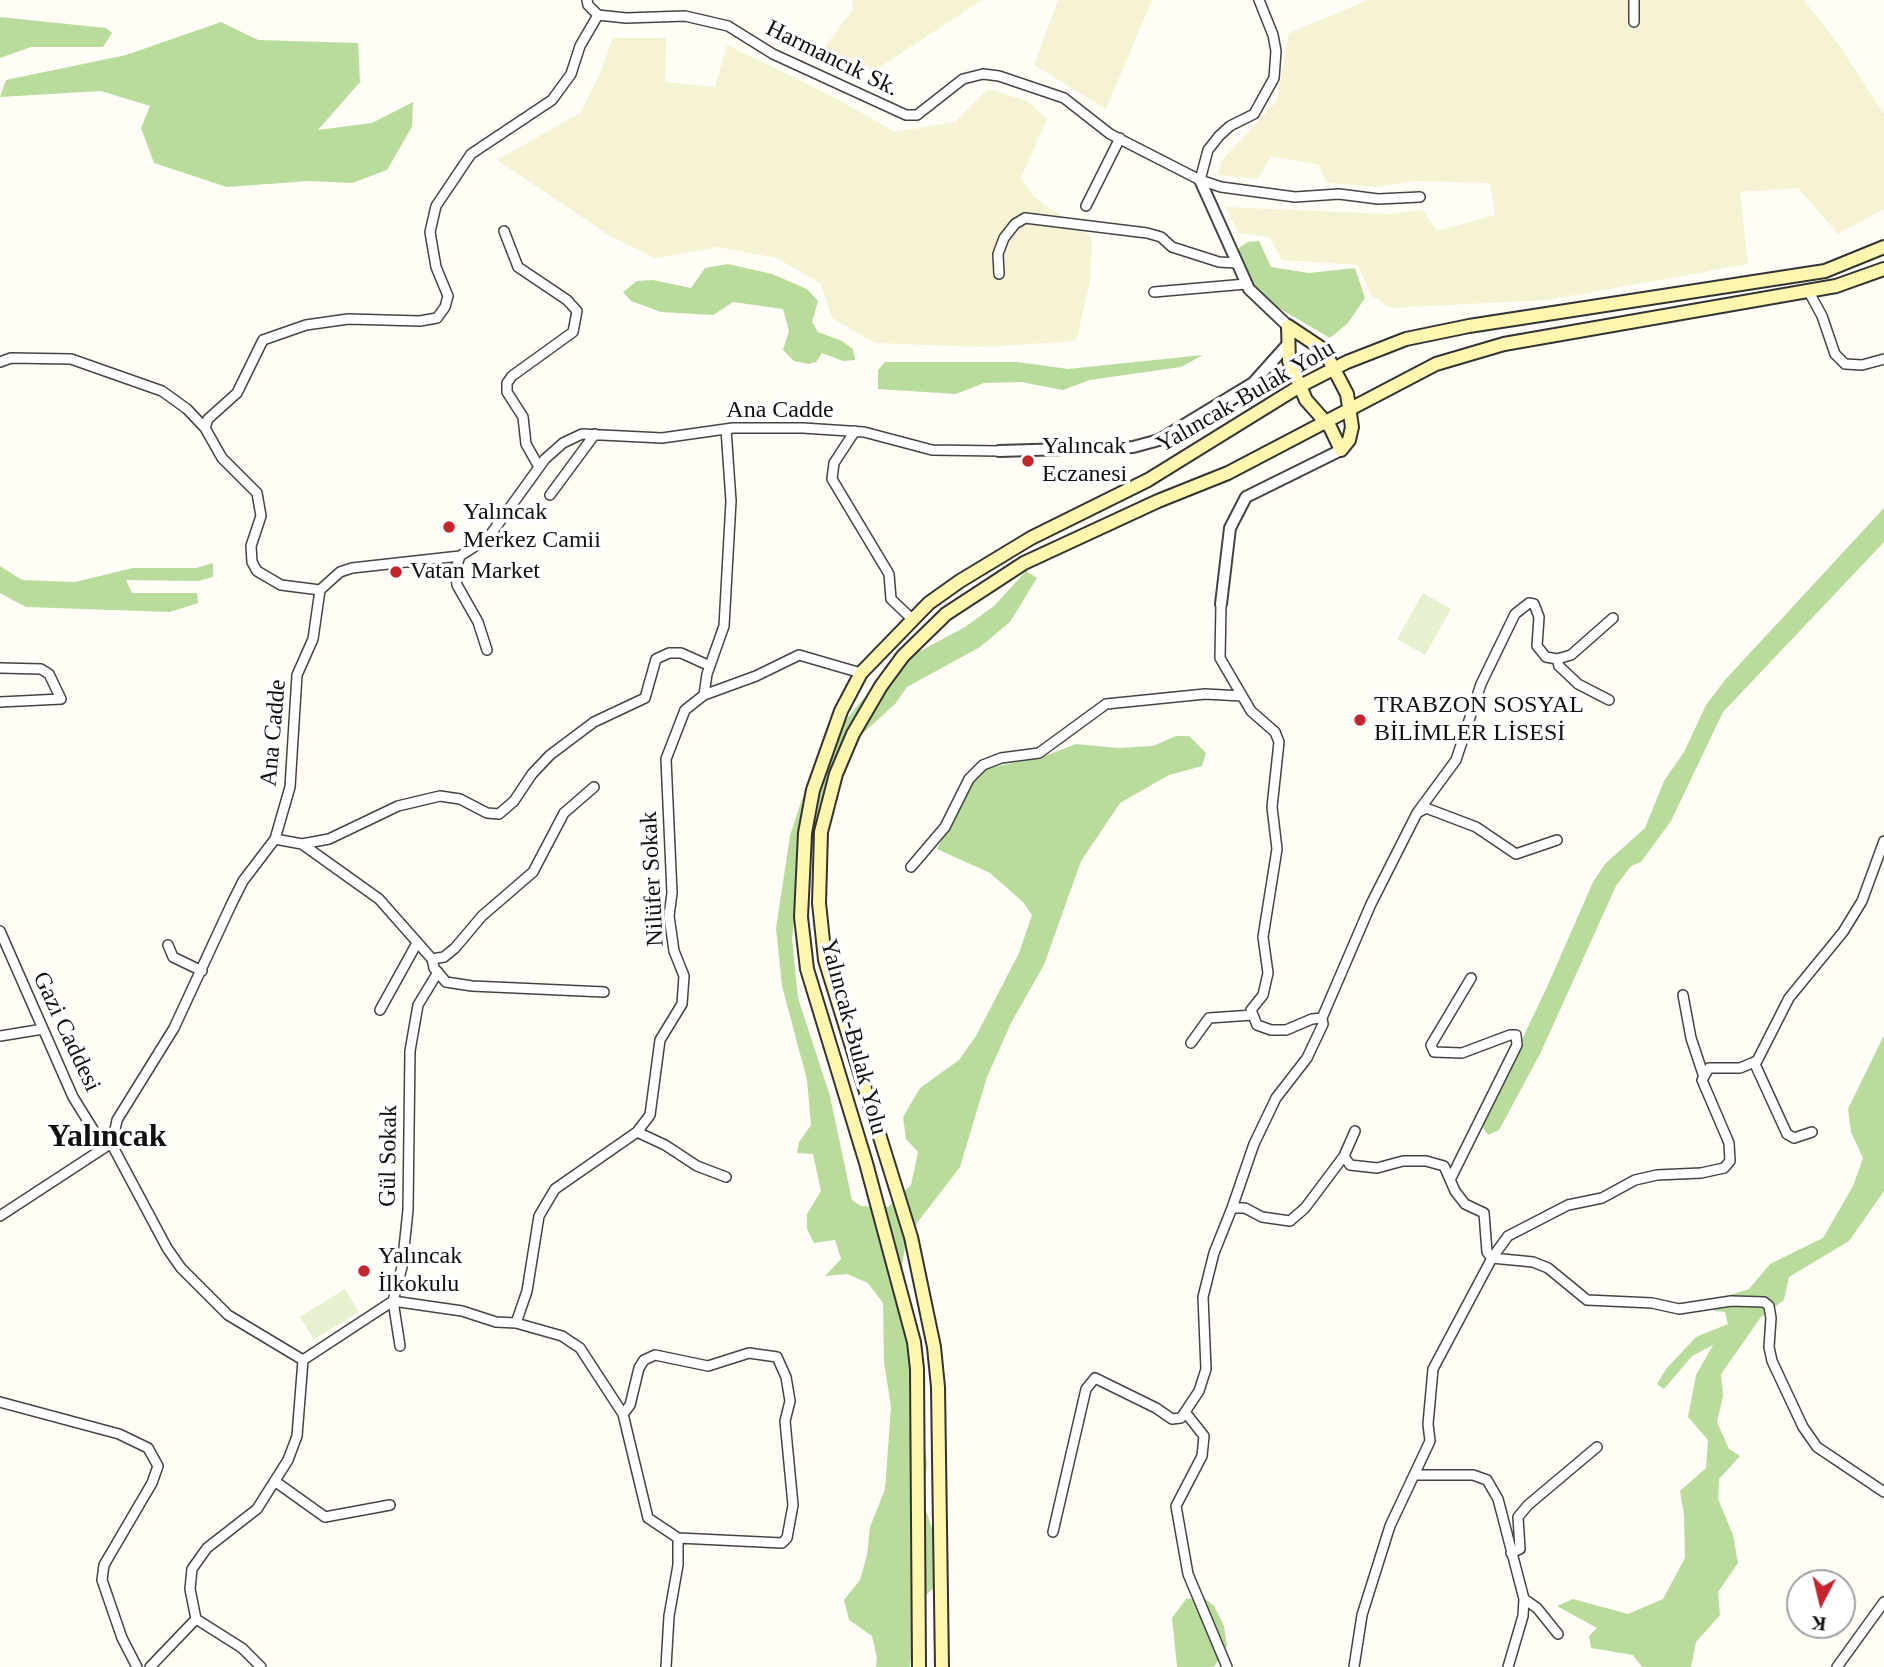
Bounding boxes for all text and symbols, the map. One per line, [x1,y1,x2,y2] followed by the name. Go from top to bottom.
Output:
[761,15,903,103] street label: Harmancık Sk.
[1152,334,1340,460] street label: Yalıncak-Bulak Yolu
[726,397,834,425] street label: Ana Cadde
[1042,433,1127,489] place label: Yalıncak Eczanesi
[1020,453,1036,469] marker: Yalıncak Eczanesi
[463,499,601,555] place label: Yalıncak Merkez Camii
[441,519,457,535] marker: Yalıncak Merkez Camii
[410,558,540,586] place label: Vatan Market
[388,564,404,580] marker: Vatan Market
[255,678,293,788] street label: Ana Cadde
[1374,692,1584,748] place label: TRABZON SOSYAL BİLİMLER LİSESİ
[1352,712,1368,728] marker: TRABZON SOSYAL BİLİMLER LİSESİ
[635,811,671,947] street label: Nilüfer Sokak
[813,936,893,1138] street label: Yalıncak-Bulak Yolu
[26,968,106,1096] street label: Gazi Caddesi
[374,1105,404,1207] street label: Gül Sokak
[47,1119,167,1157] district label: Yalıncak
[378,1243,462,1299] place label: Yalıncak İlkokulu
[356,1263,372,1279] marker: Yalıncak İlkokulu
[1786,1569,1856,1639] north arrow
[1810,1612,1827,1635] text: K

